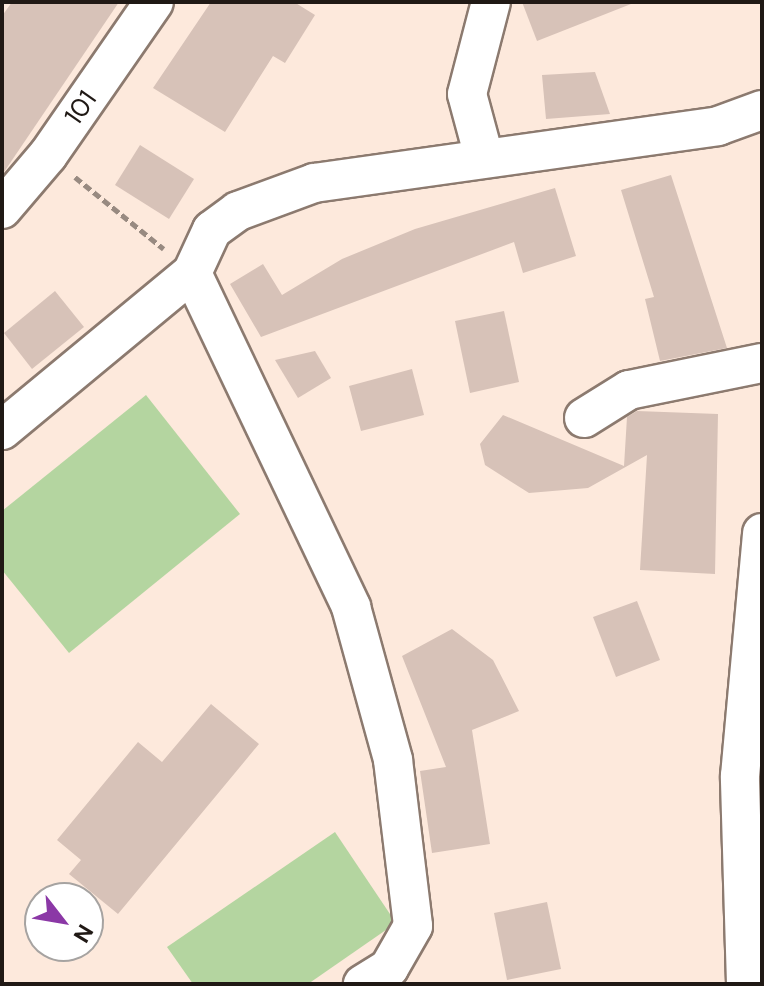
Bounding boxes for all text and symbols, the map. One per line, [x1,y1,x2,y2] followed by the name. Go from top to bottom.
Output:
[58,85,104,131] street label: 101
[24,882,104,962] north arrow
[67,919,100,948] text: N

